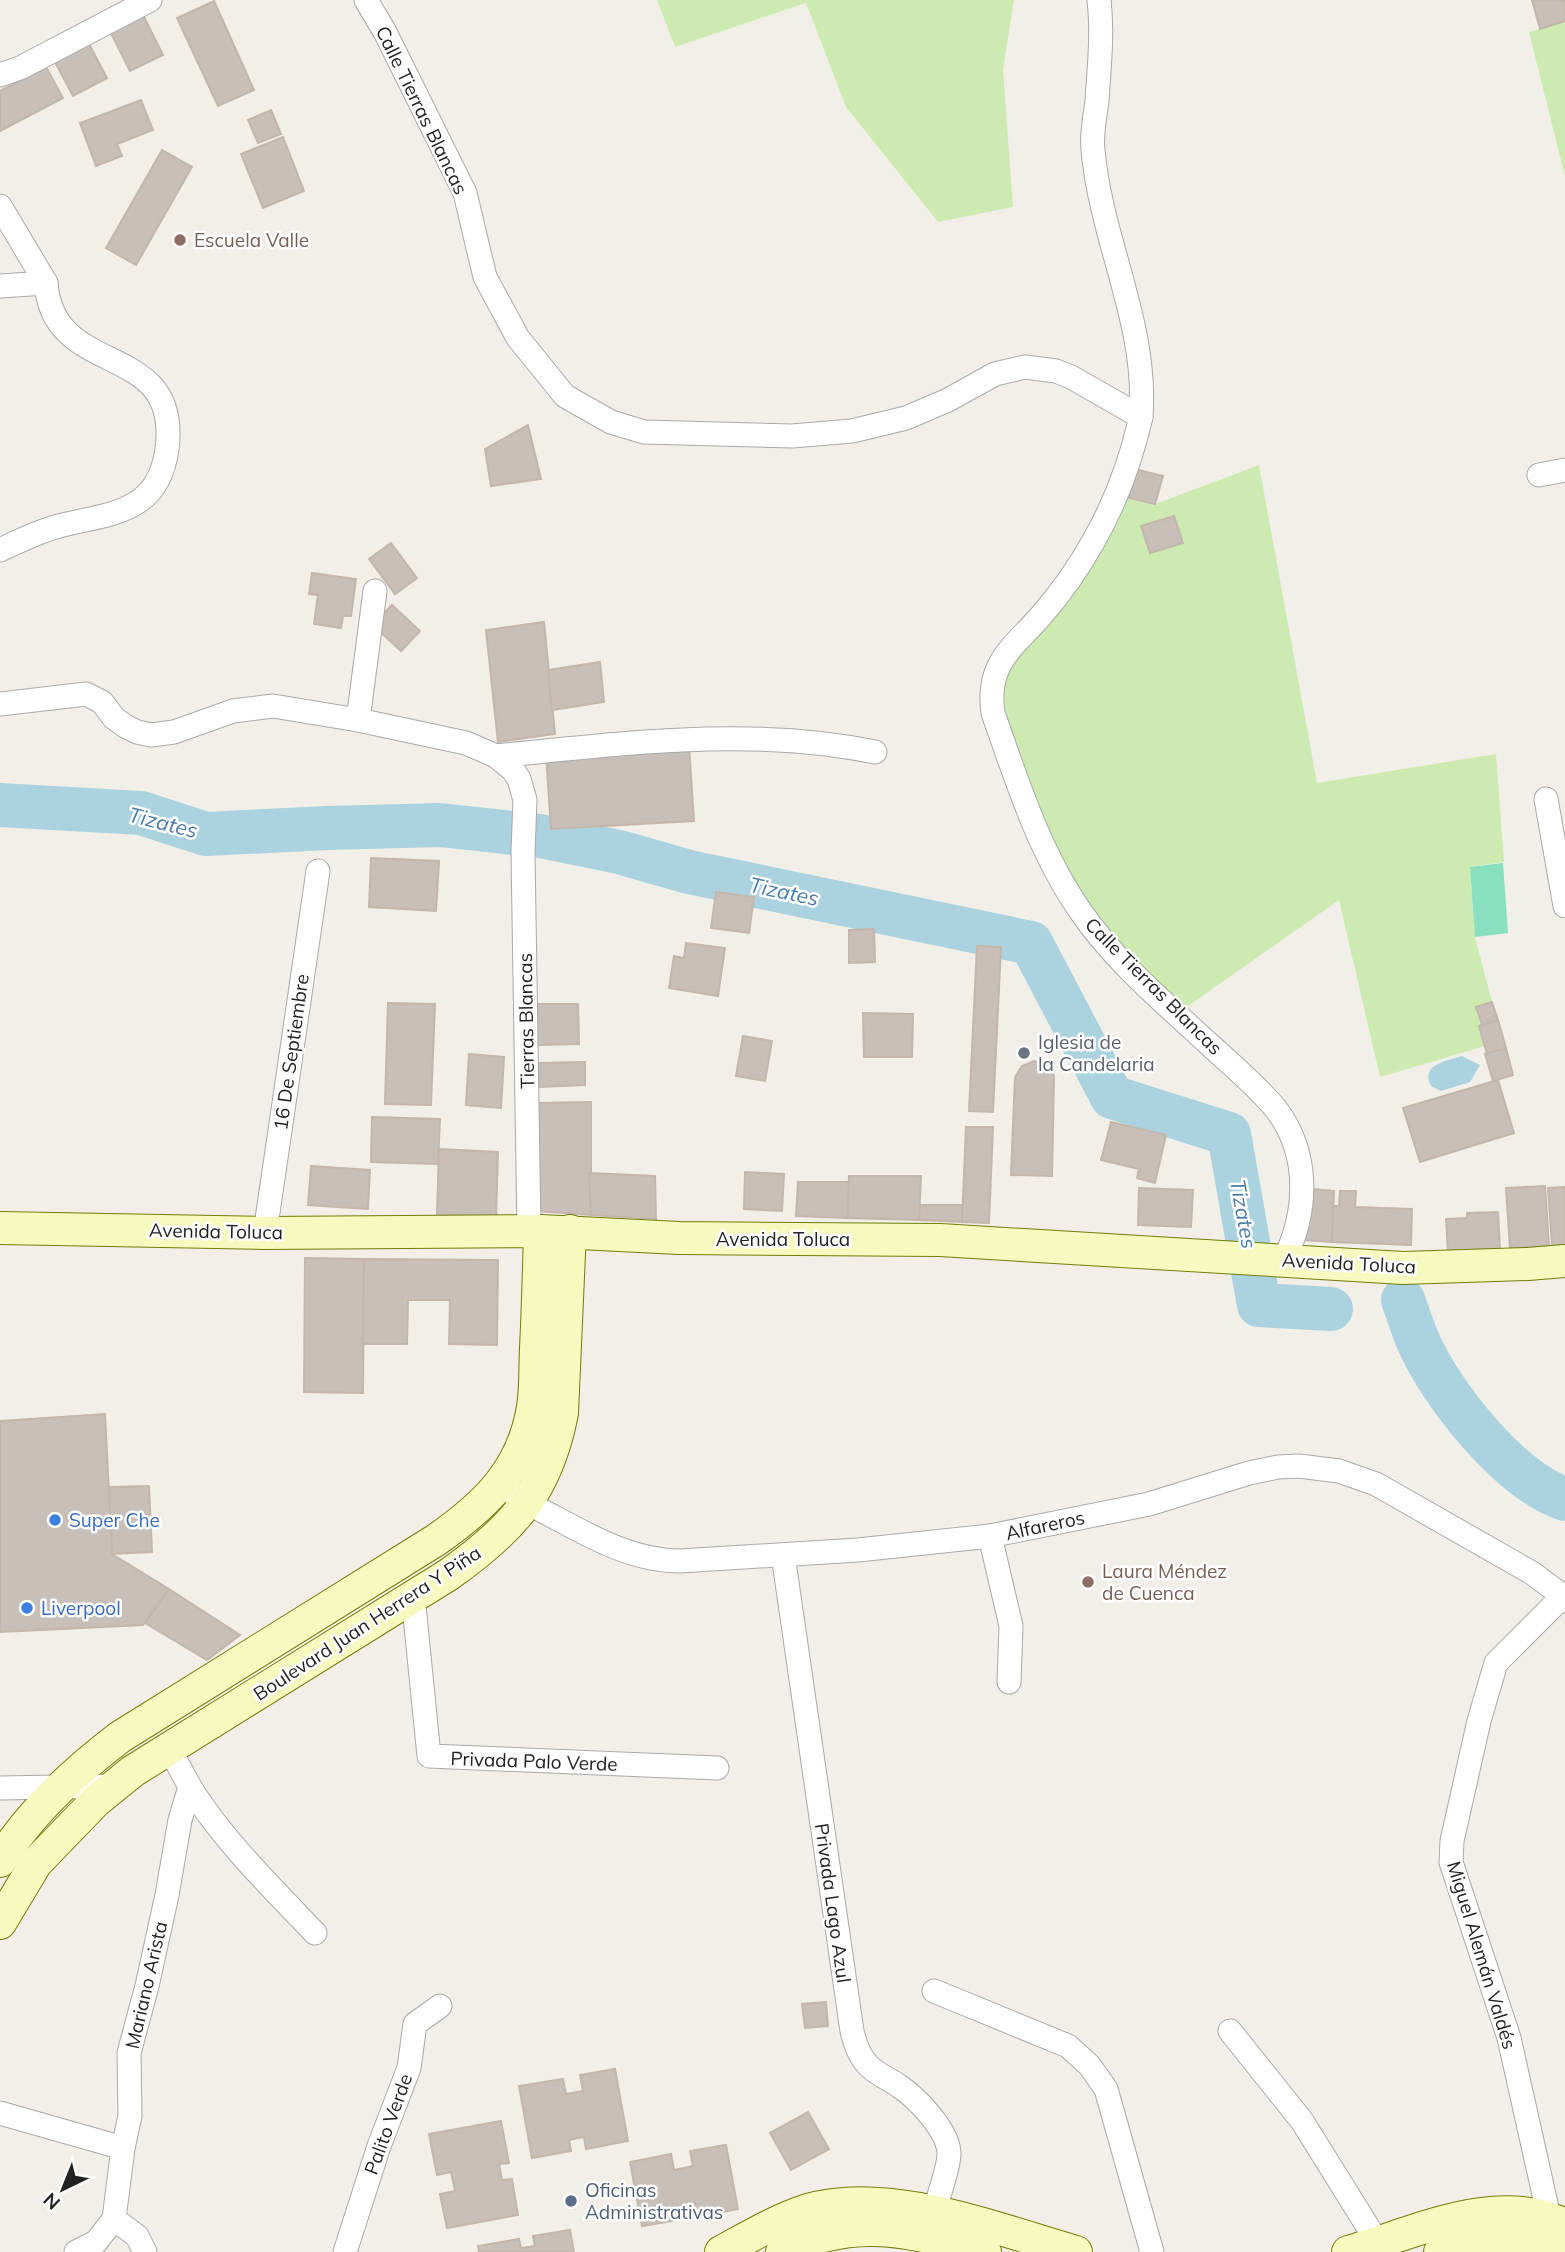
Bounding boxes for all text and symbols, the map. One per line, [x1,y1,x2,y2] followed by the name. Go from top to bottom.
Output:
[371,22,473,198] street label: Calle Tierras Blancas
[194,228,309,252] place label: Escuela Valle
[172,232,188,248] marker: Escuela Valle
[126,801,200,843] water label: Tizates
[747,871,821,911] water label: Tizates
[1080,912,1228,1060] street label: Calle Tierras Blancas
[513,953,539,1089] street label: Tierras Blancas
[268,972,314,1132] street label: 16 De Septiembre
[1038,1030,1155,1076] place label: Iglesia de la Candelaria
[1016,1045,1032,1061] marker: Iglesia de la Candelaria
[1225,1177,1263,1251] water label: Tizates
[149,1218,283,1244] street label: Avenida Toluca
[716,1227,850,1251] street label: Avenida Toluca
[1281,1248,1417,1278] street label: Avenida Toluca
[1003,1505,1087,1545] street label: Alfareros
[69,1508,160,1532] place label: Super Che
[47,1512,63,1528] marker: Super Che
[249,1540,485,1706] street label: Boulevard Juan Herrera Y Piña
[1102,1559,1227,1605] place label: Laura Méndez de Cuenca
[1080,1574,1096,1590] marker: Laura Méndez de Cuenca
[41,1596,121,1620] place label: Liverpool
[19,1600,35,1616] marker: Liverpool
[450,1746,618,1776] street label: Privada Palo Verde
[810,1822,856,1984] street label: Privada Lago Azul
[1442,1858,1522,2052] street label: Miguel Alemán Valdés
[120,1919,172,2051] street label: Mariano Arista
[359,2070,417,2178] street label: Palito Verde
[28,2154,98,2224] north arrow
[585,2178,723,2224] place label: Oficinas Administrativas
[38,2188,65,2215] text: N
[563,2193,579,2209] marker: Oficinas Administrativas

